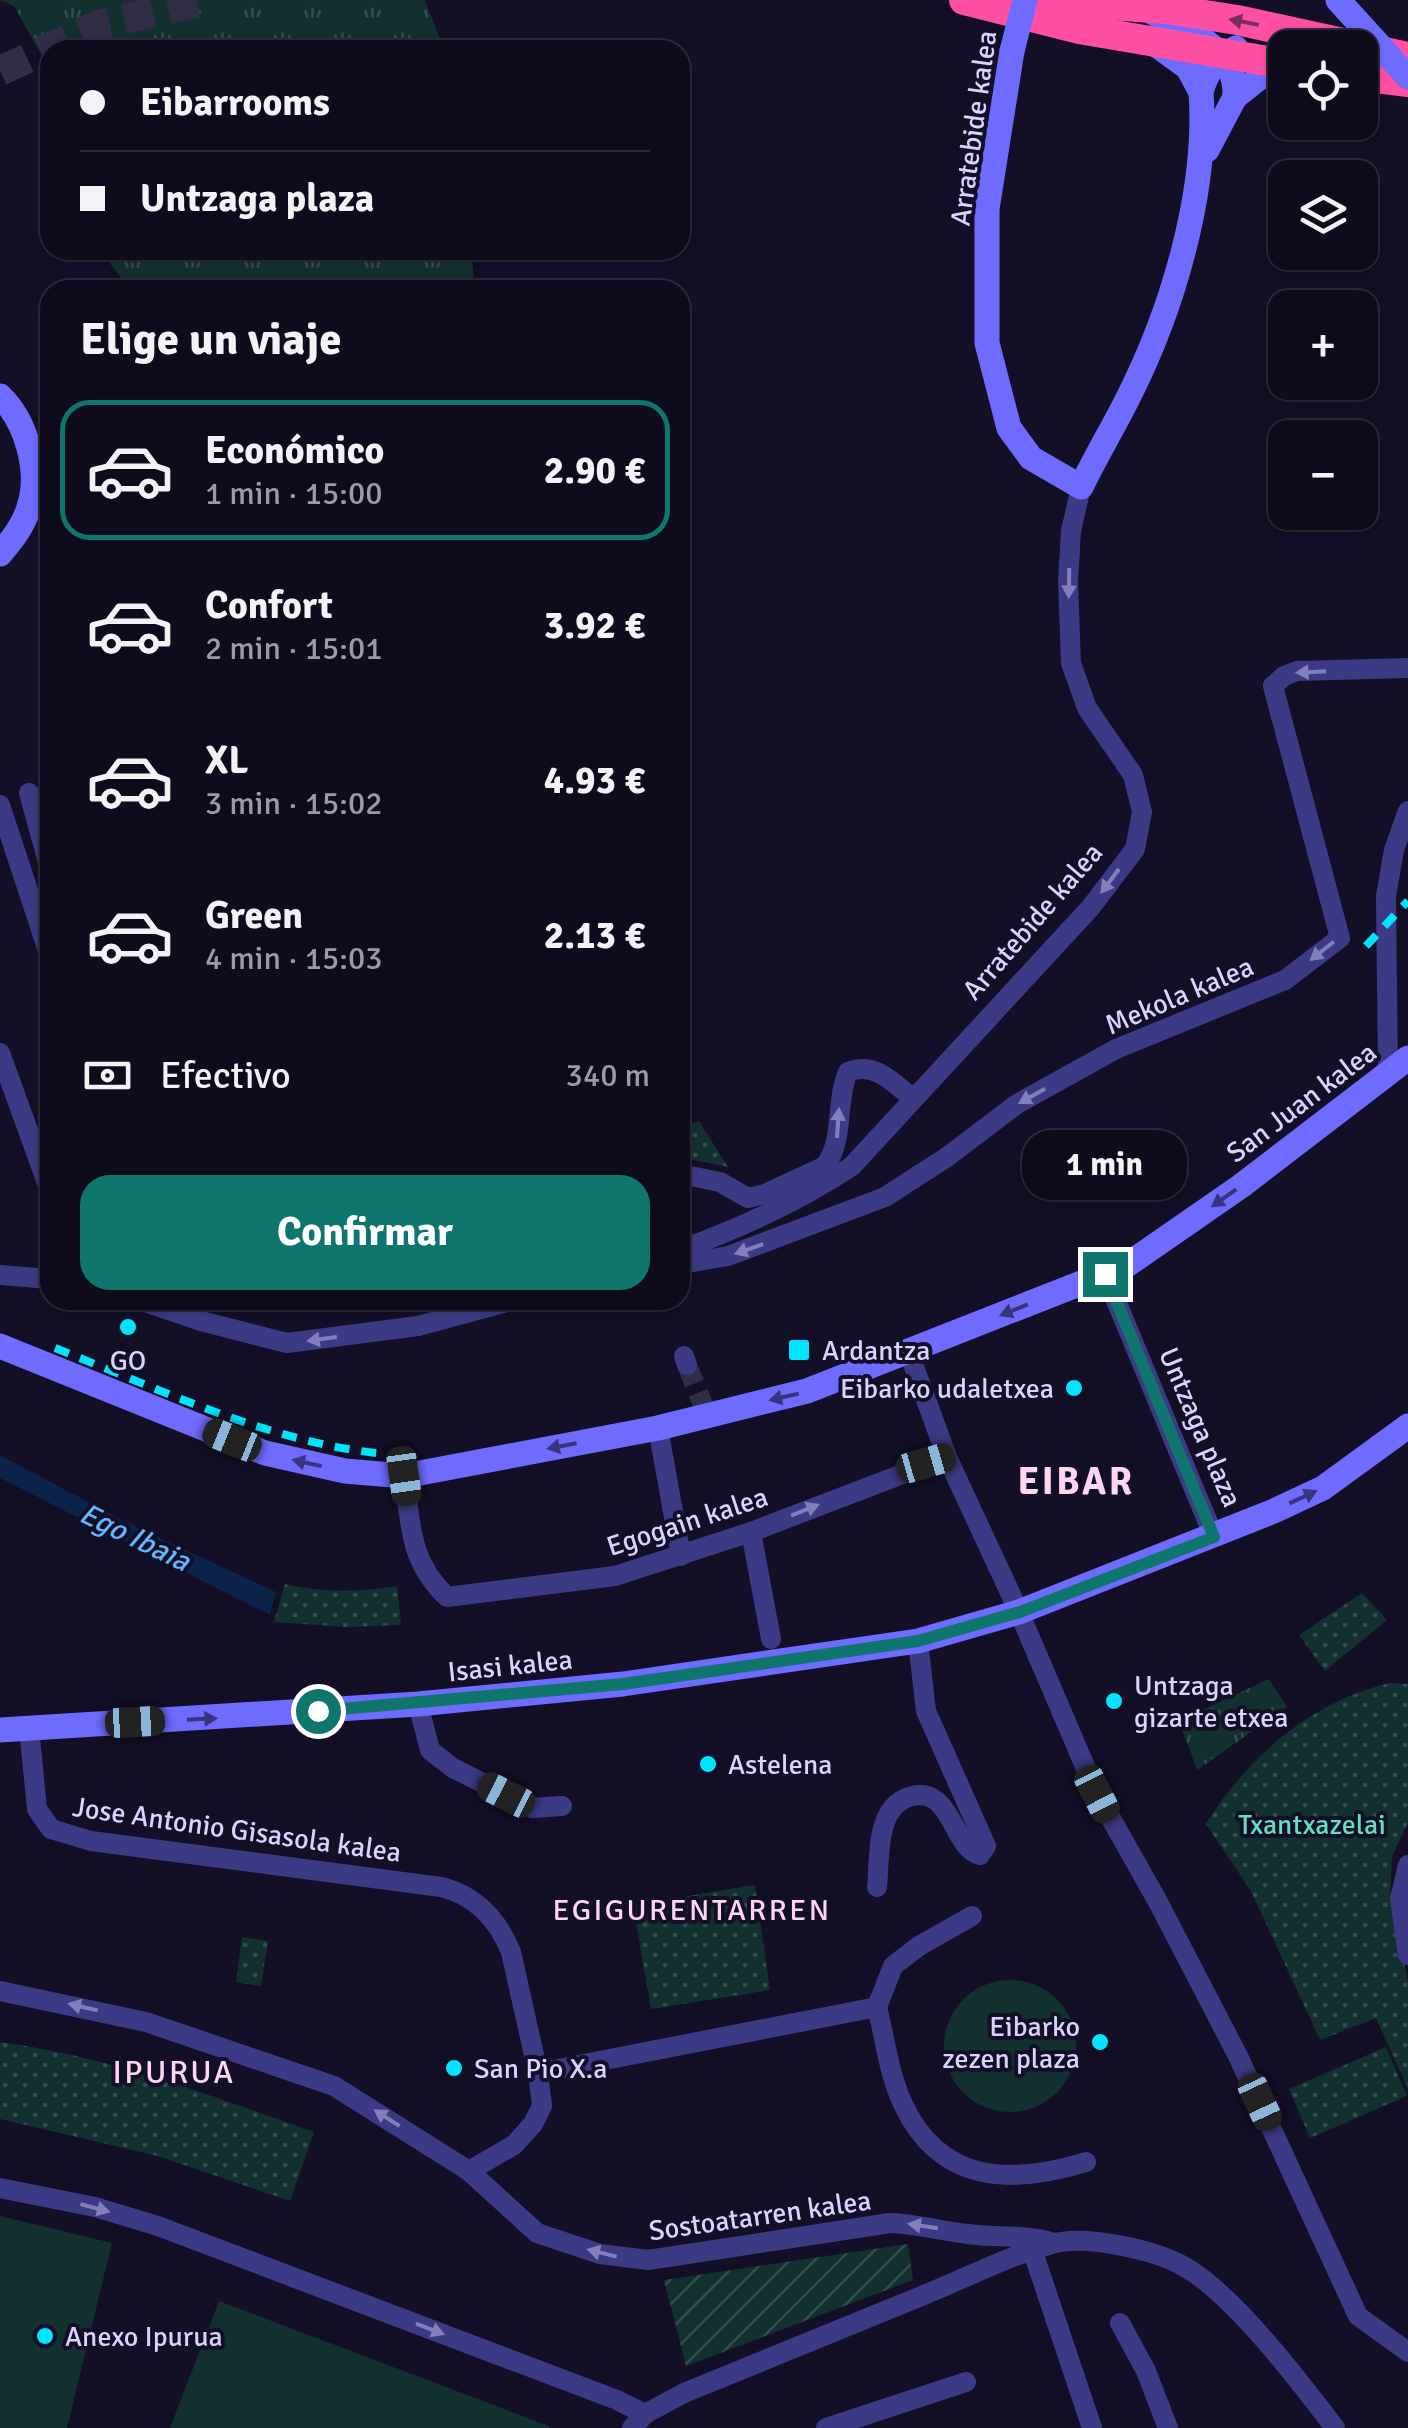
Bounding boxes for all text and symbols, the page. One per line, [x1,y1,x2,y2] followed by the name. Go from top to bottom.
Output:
[1229,13,1260,29] one-way arrow
[943,28,1005,228] street label: Arratebide kalea
[1268,30,1378,530] map controls
[1268,30,1378,140] button: locate
[140,79,330,126] text: Eibarrooms
[1268,160,1378,270] button: layers
[140,175,374,222] text: Untzaga plaza
[1268,290,1378,400] button: +
[80,312,342,367] text: Elige un viaje
[1268,420,1378,530] button: −
[85,425,175,515] icon: car
[205,427,384,474] text: Económico
[544,447,645,494] text: 2.90 €
[205,474,383,513] text: 1 min · 15:00
[1061,568,1077,600] one-way arrow
[85,580,175,670] icon: car
[205,582,333,629] text: Confort
[544,602,645,649] text: 3.92 €
[205,629,383,668] text: 2 min · 15:01
[1294,664,1326,680] one-way arrow
[85,735,175,825] icon: car
[205,737,248,784] text: XL
[544,757,645,804] text: 4.93 €
[205,784,383,823] text: 3 min · 15:02
[955,836,1110,1007] street label: Arratebide kalea
[1101,868,1121,894] one-way arrow
[85,890,175,980] icon: car
[205,892,303,939] text: Green
[544,912,645,959] text: 2.13 €
[205,939,383,978] text: 4 min · 15:03
[1309,941,1335,961] one-way arrow
[1100,949,1259,1042] street label: Mekola kalea
[1220,1035,1383,1170] street label: San Juan kalea
[80,1048,135,1103] icon: cash
[160,1052,291,1099] text: Efectivo
[566,1056,650,1095] text: 340 m
[1018,1087,1047,1104] one-way arrow
[830,1107,846,1139] one-way arrow
[1022,1129,1188,1199] callout: 1 min
[1066,1145,1143,1184] text: 1 min
[80,1175,650,1290] button: Confirmar
[1211,1188,1237,1207] one-way arrow
[733,1242,763,1257] one-way arrow
[1083,1252,1128,1297] route end
[999,1303,1029,1319] one-way arrow
[117,1316,139,1338] marker: GO
[305,1331,337,1347] one-way arrow
[822,1334,930,1368] place label: Ardantza
[786,1337,812,1363] marker: Ardantza
[1151,1343,1249,1512] street label: Untzaga plaza
[110,1344,146,1378] place label: GO
[840,1372,1054,1406] place label: Eibarko udaletxea
[1063,1377,1085,1399] marker: Eibarko udaletxea
[768,1390,799,1405] one-way arrow
[199,1415,265,1465] car
[546,1439,577,1454] one-way arrow
[893,1440,959,1486] car
[385,1444,423,1508] car
[291,1454,322,1470] one-way arrow
[1017,1458,1135,1505] district label: EIBAR
[602,1480,772,1564] street label: Egogain kalea
[1289,1489,1318,1506] one-way arrow
[74,1495,197,1580] water label: Ego Ibaia
[790,1501,820,1517] one-way arrow
[446,1643,574,1689] street label: Isasi kalea
[1134,1669,1288,1735] place label: Untzaga gizarte etxea
[296,1689,341,1734] route start
[1103,1690,1125,1712] marker: Untzaga gizarte etxea
[104,1705,166,1739] car
[187,1711,219,1727] one-way arrow
[728,1748,832,1782] place label: Astelena
[697,1753,719,1775] marker: Astelena
[1070,1760,1124,1828] car
[472,1768,540,1822] car
[70,1790,403,1870] street label: Jose Antonio Gisasola kalea
[1238,1808,1386,1842] park label: Txantxazelai
[552,1892,832,1929] district label: EGIGURENTARREN
[67,1998,98,2014] one-way arrow
[942,2010,1080,2076] place label: Eibarko zezen plaza
[1089,2031,1111,2053] marker: Eibarko zezen plaza
[474,2052,607,2086] place label: San Pio X.a
[112,2053,236,2092] district label: IPURUA
[443,2057,465,2079] marker: San Pio X.a
[1234,2068,1286,2136] car
[373,2109,401,2127] one-way arrow
[647,2184,874,2248] street label: Sostoatarren kalea
[80,2200,111,2216] one-way arrow
[907,2218,938,2234] one-way arrow
[586,2245,617,2260] one-way arrow
[65,2320,223,2354] place label: Anexo Ipurua
[415,2322,445,2337] one-way arrow
[34,2325,56,2347] marker: Anexo Ipurua

